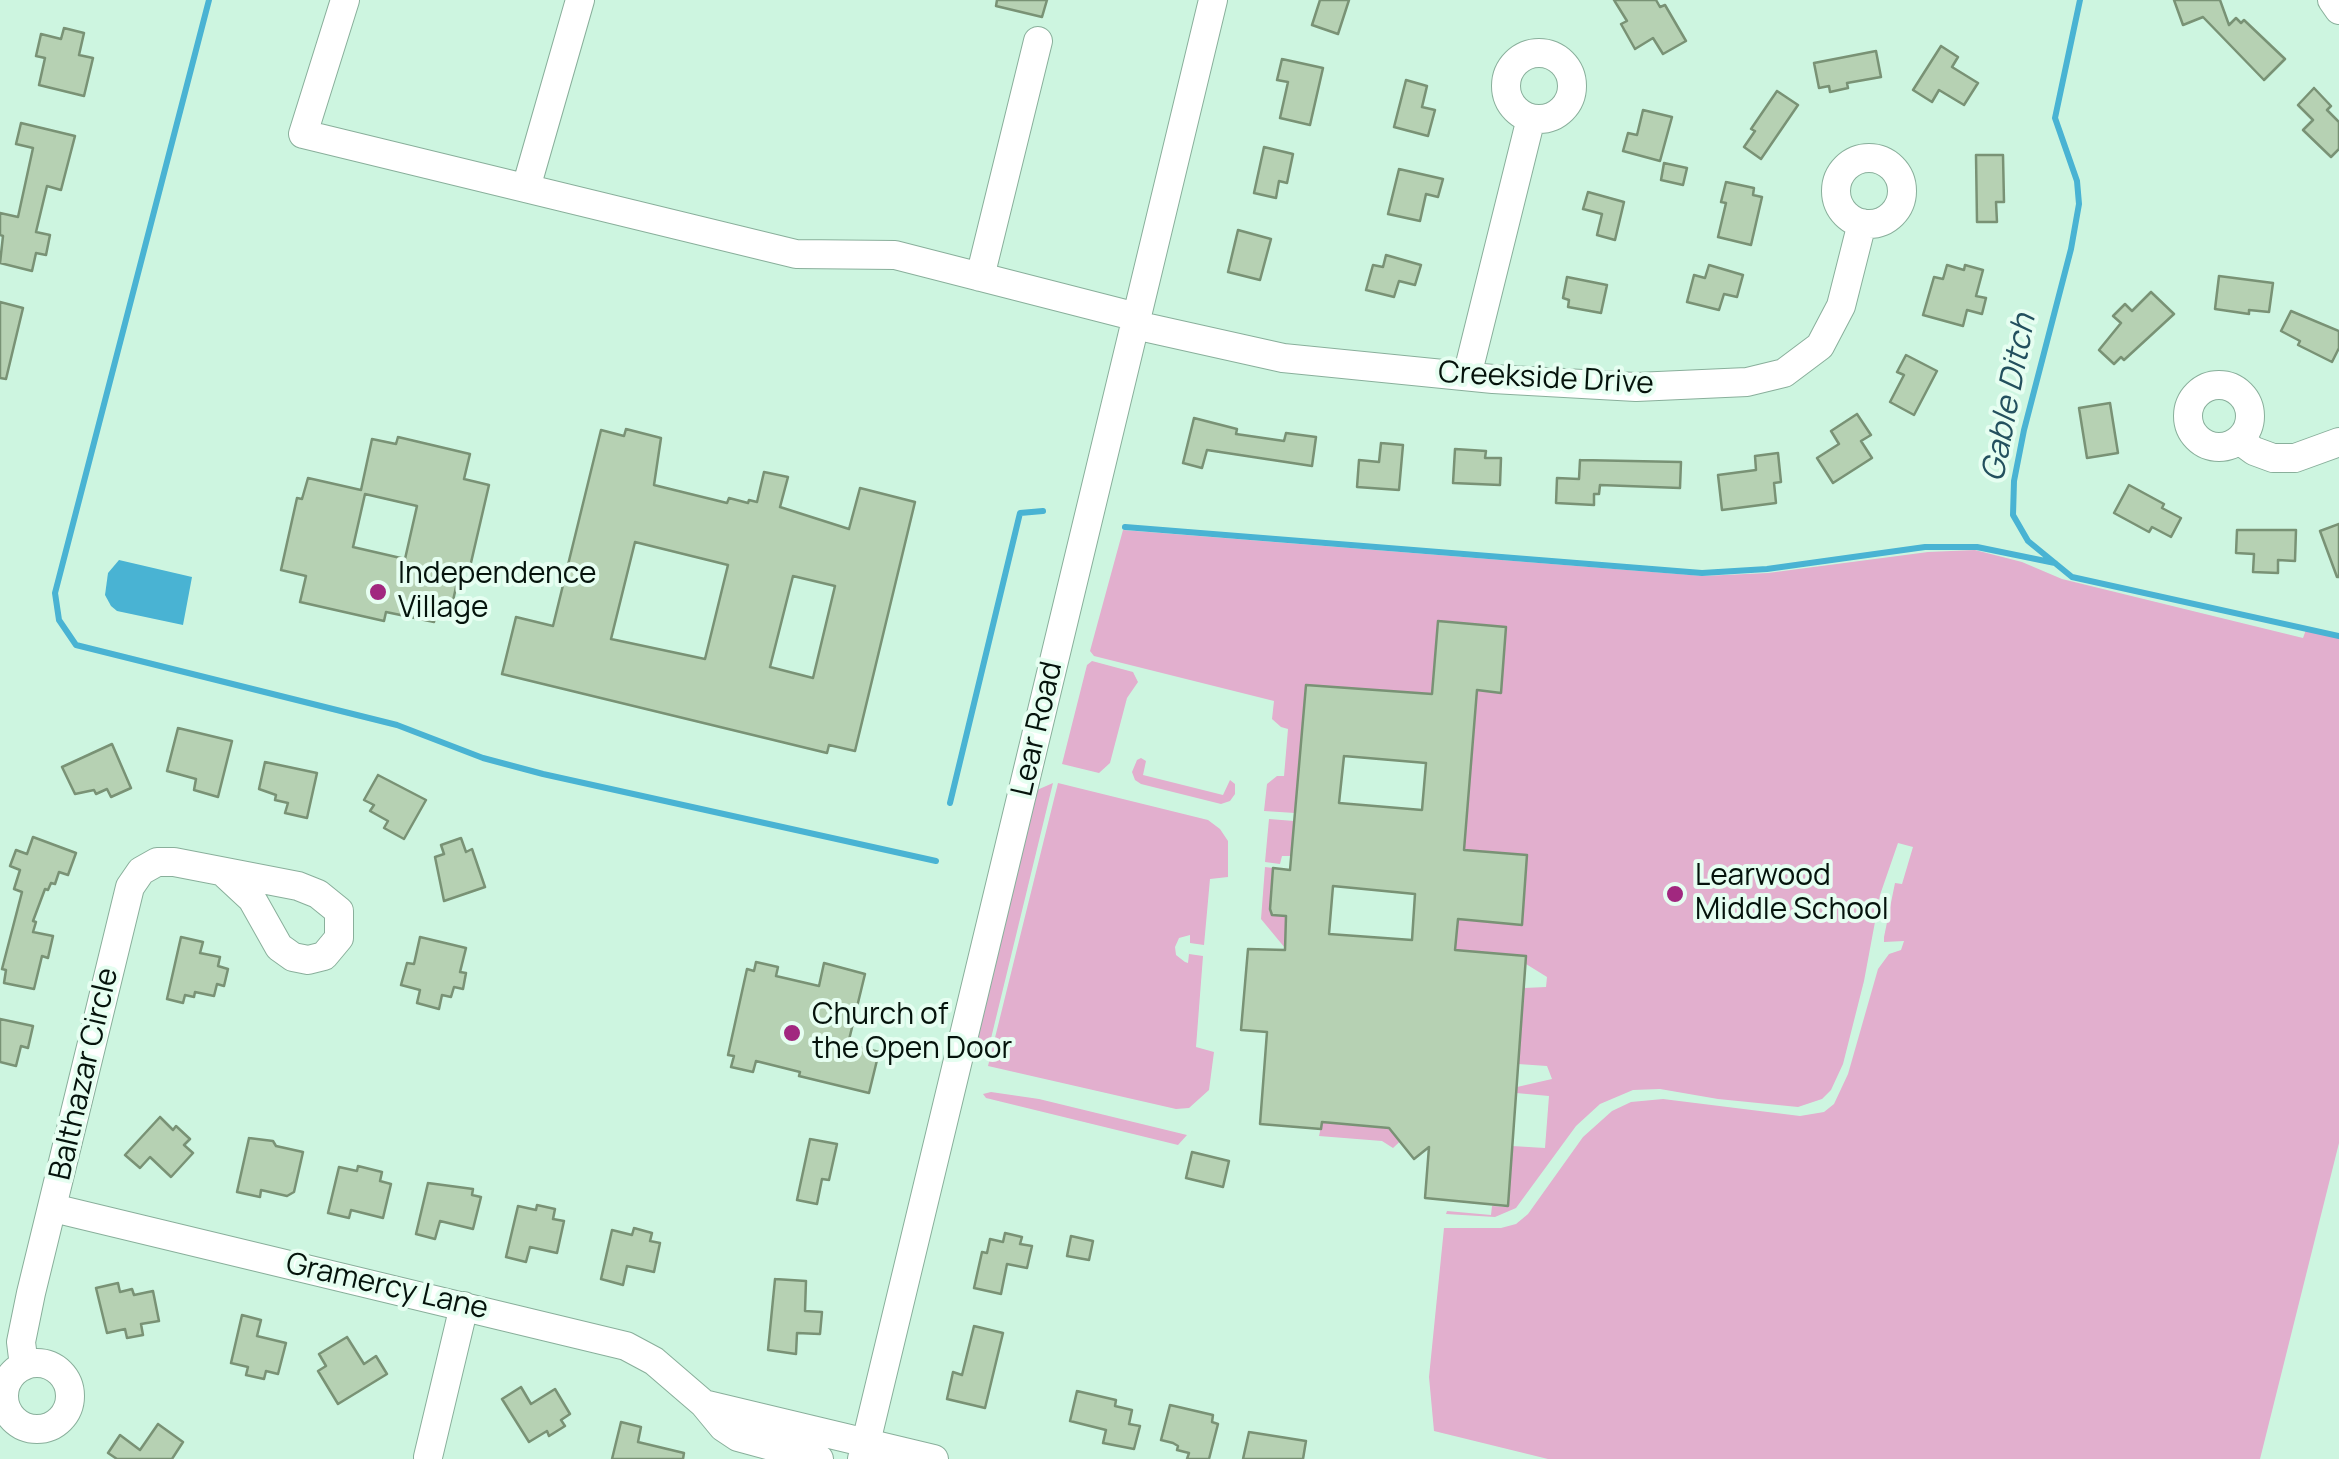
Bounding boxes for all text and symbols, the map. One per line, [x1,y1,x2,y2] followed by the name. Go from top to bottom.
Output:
[1975,311,2045,485] water label: Gable Ditch
[1437,355,1655,403] street label: Creekside Drive
[398,557,596,628] place label: Independence Village
[367,581,389,603] marker: Independence Village
[1005,658,1071,800] street label: Lear Road
[1695,859,1889,930] place label: Learwood Middle School
[1664,883,1686,905] marker: Learwood Middle School
[43,964,127,1184] street label: Balthazar Circle
[812,998,1012,1068] place label: Church of the Open Door
[781,1022,803,1044] marker: Church of the Open Door
[282,1246,492,1328] street label: Gramercy Lane

